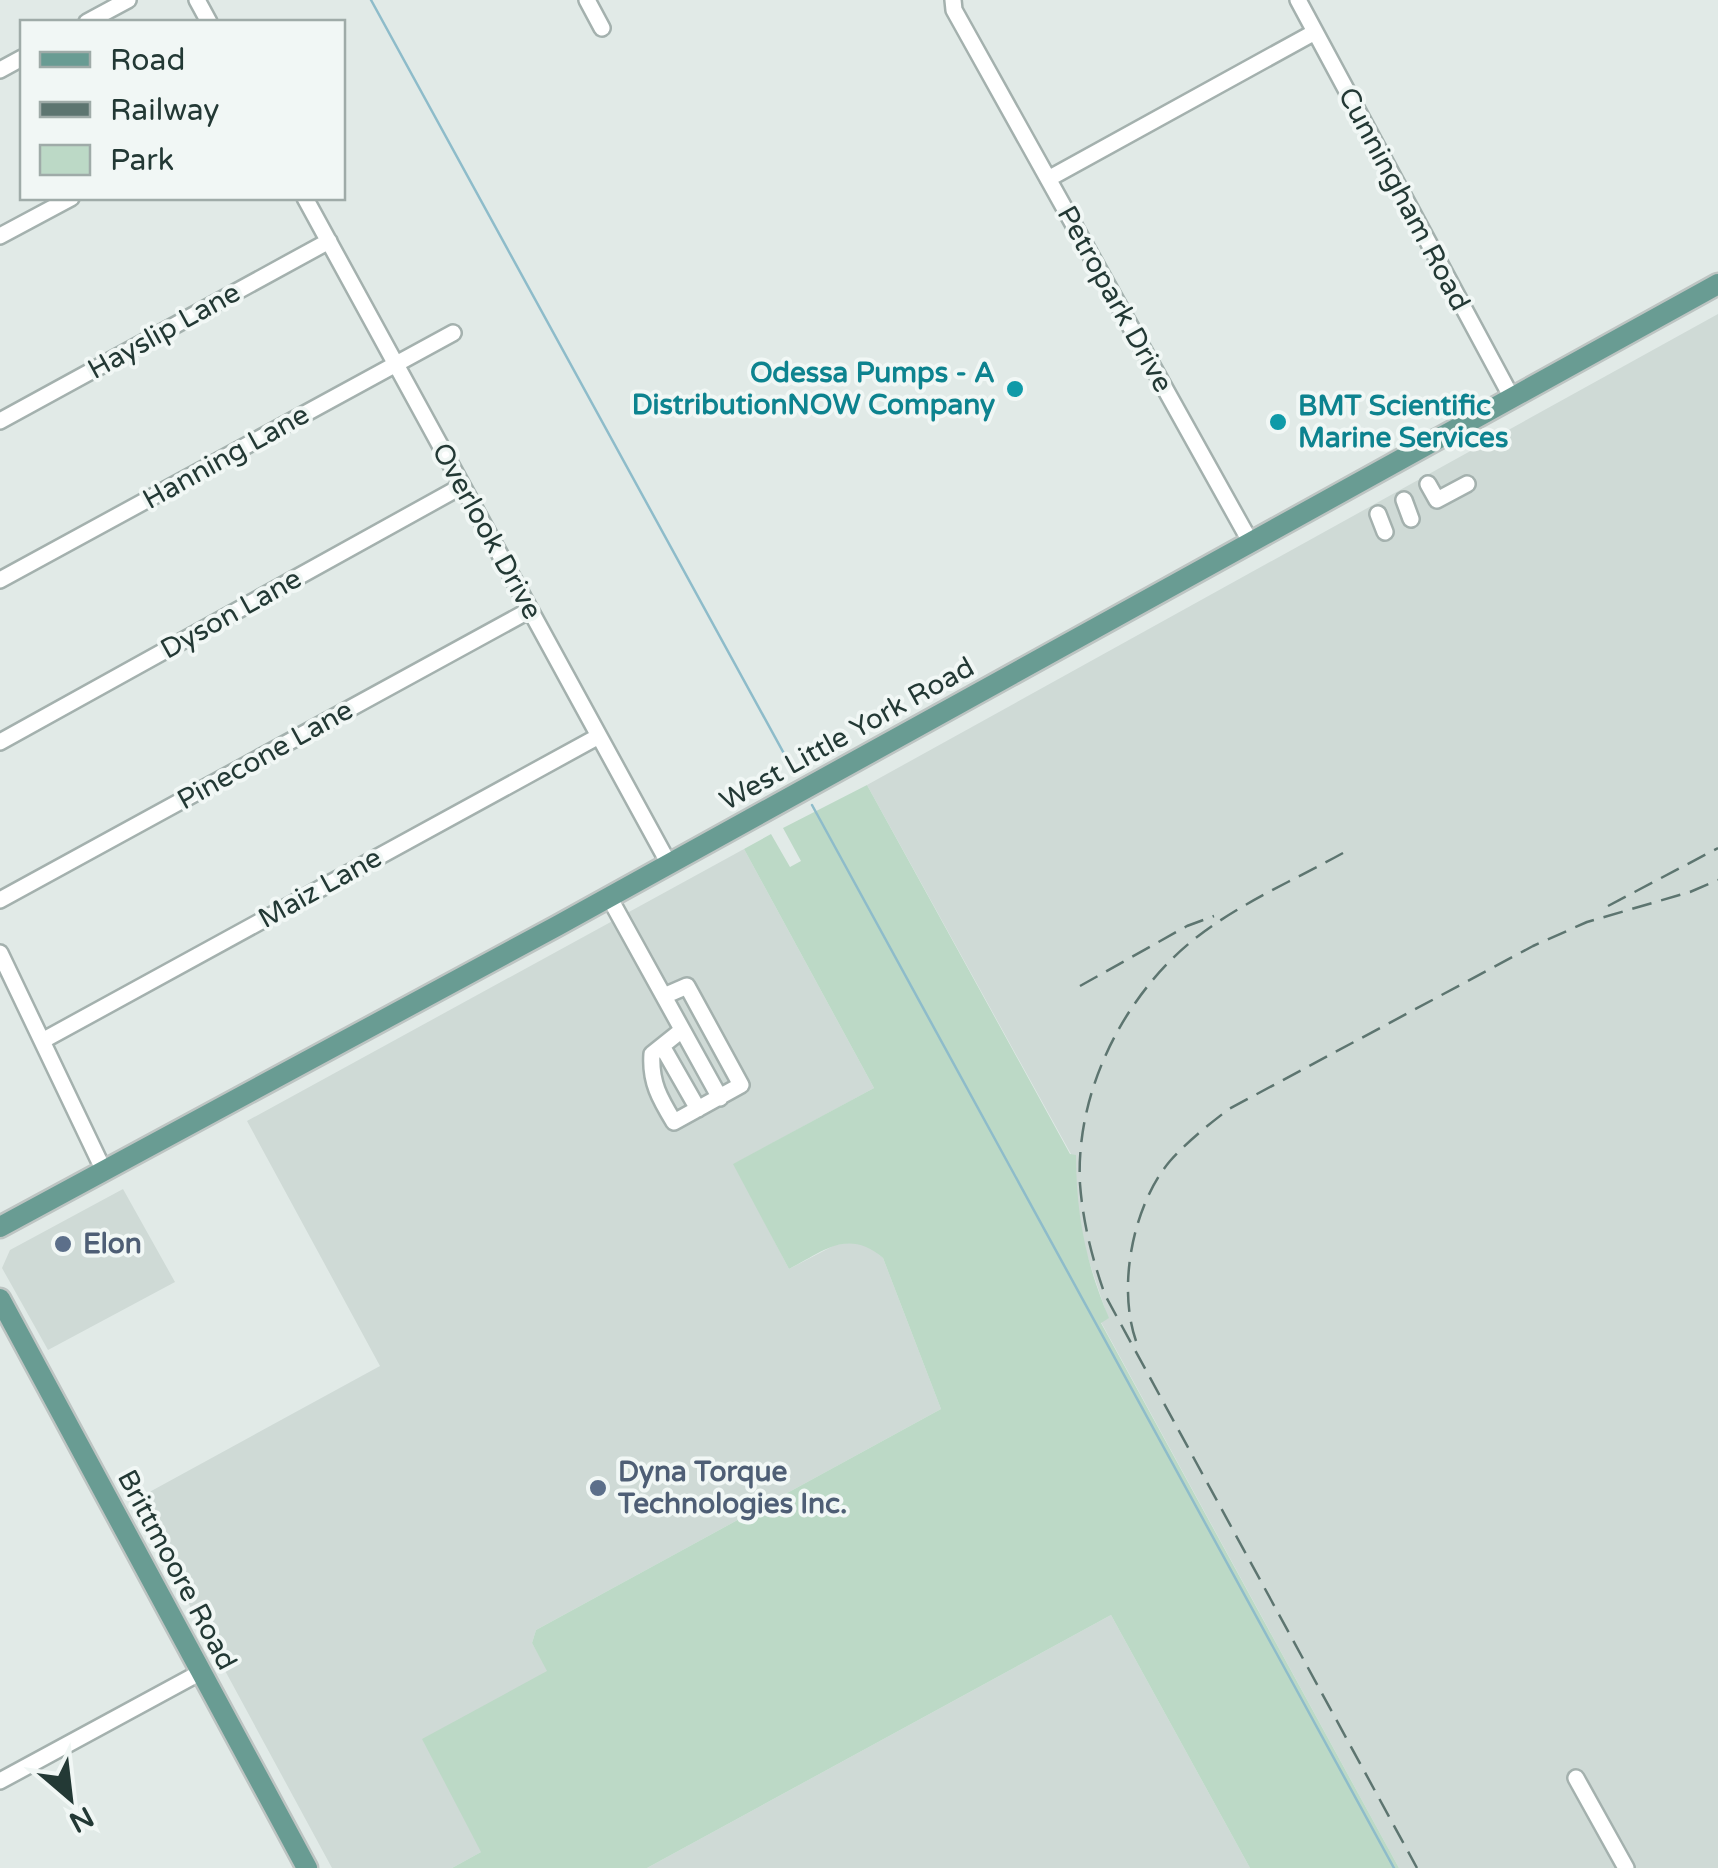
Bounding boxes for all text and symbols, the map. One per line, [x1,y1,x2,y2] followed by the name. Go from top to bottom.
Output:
[20,20,345,200] legend
[110,42,185,79] text: Road
[1331,81,1477,317] street label: Cunningham Road
[110,92,219,129] text: Railway
[110,142,174,179] text: Park
[1050,200,1180,398] street label: Petropark Drive
[82,275,246,387] street label: Hayslip Lane
[632,356,995,422] place label: Odessa Pumps - A DistributionNOW Company
[1004,378,1026,400] marker: Odessa Pumps - A DistributionNOW Company
[1298,389,1508,455] place label: BMT Scientific Marine Services
[137,397,315,517] street label: Hanning Lane
[1267,411,1289,433] marker: BMT Scientific Marine Services
[425,437,549,625] street label: Overlook Drive
[155,561,307,667] street label: Dyson Lane
[714,650,980,818] street label: West Little York Road
[171,693,359,817] street label: Pinecone Lane
[252,840,388,936] street label: Maiz Lane
[83,1227,142,1261] place label: Elon
[52,1233,74,1255] marker: Elon
[617,1455,847,1521] place label: Dyna Torque Technologies Inc.
[110,1464,244,1676] street label: Brittmoore Road
[587,1477,609,1499] marker: Dyna Torque Technologies Inc.
[20,1748,120,1848] north arrow
[63,1799,99,1839] text: N

